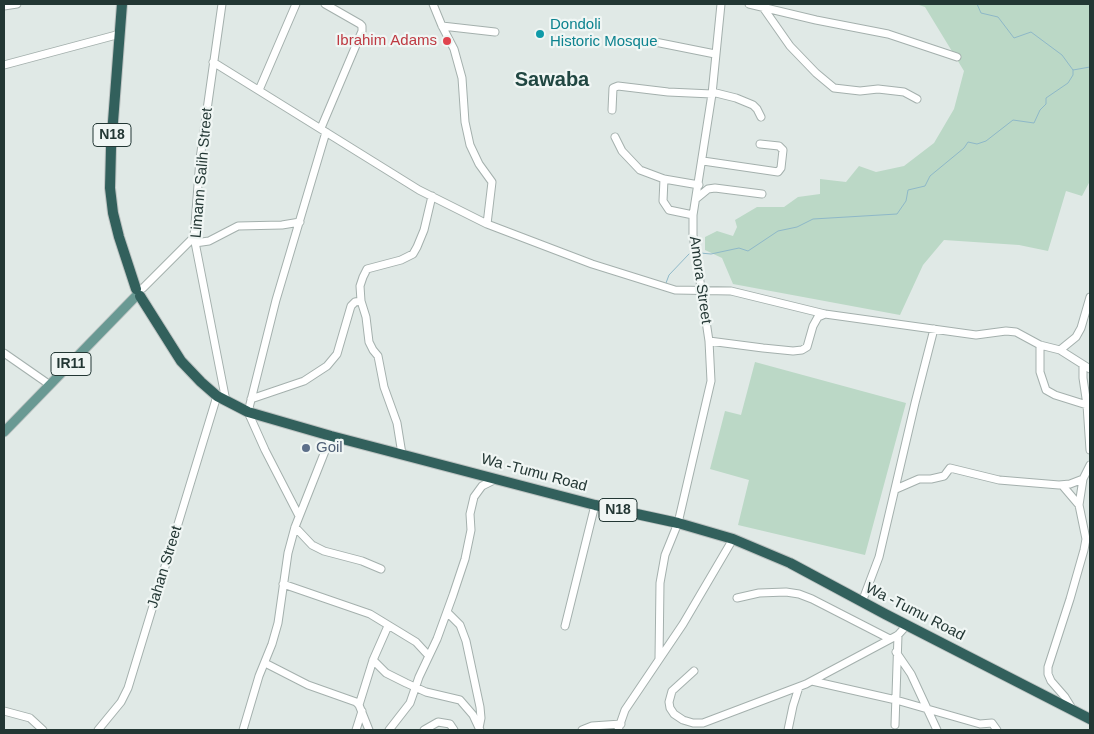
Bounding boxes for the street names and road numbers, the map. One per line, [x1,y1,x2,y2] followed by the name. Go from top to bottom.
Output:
[187,107,217,239] street label: Limann Salih Street
[93,124,131,146] road number: N18
[685,235,715,325] street label: Amora Street
[51,352,91,376] road number: IR11
[479,450,589,496] street label: Wa -Tumu Road
[599,498,637,522] road number: N18
[144,524,186,610] street label: Jahan Street
[862,579,968,645] street label: Wa -Tumu Road

